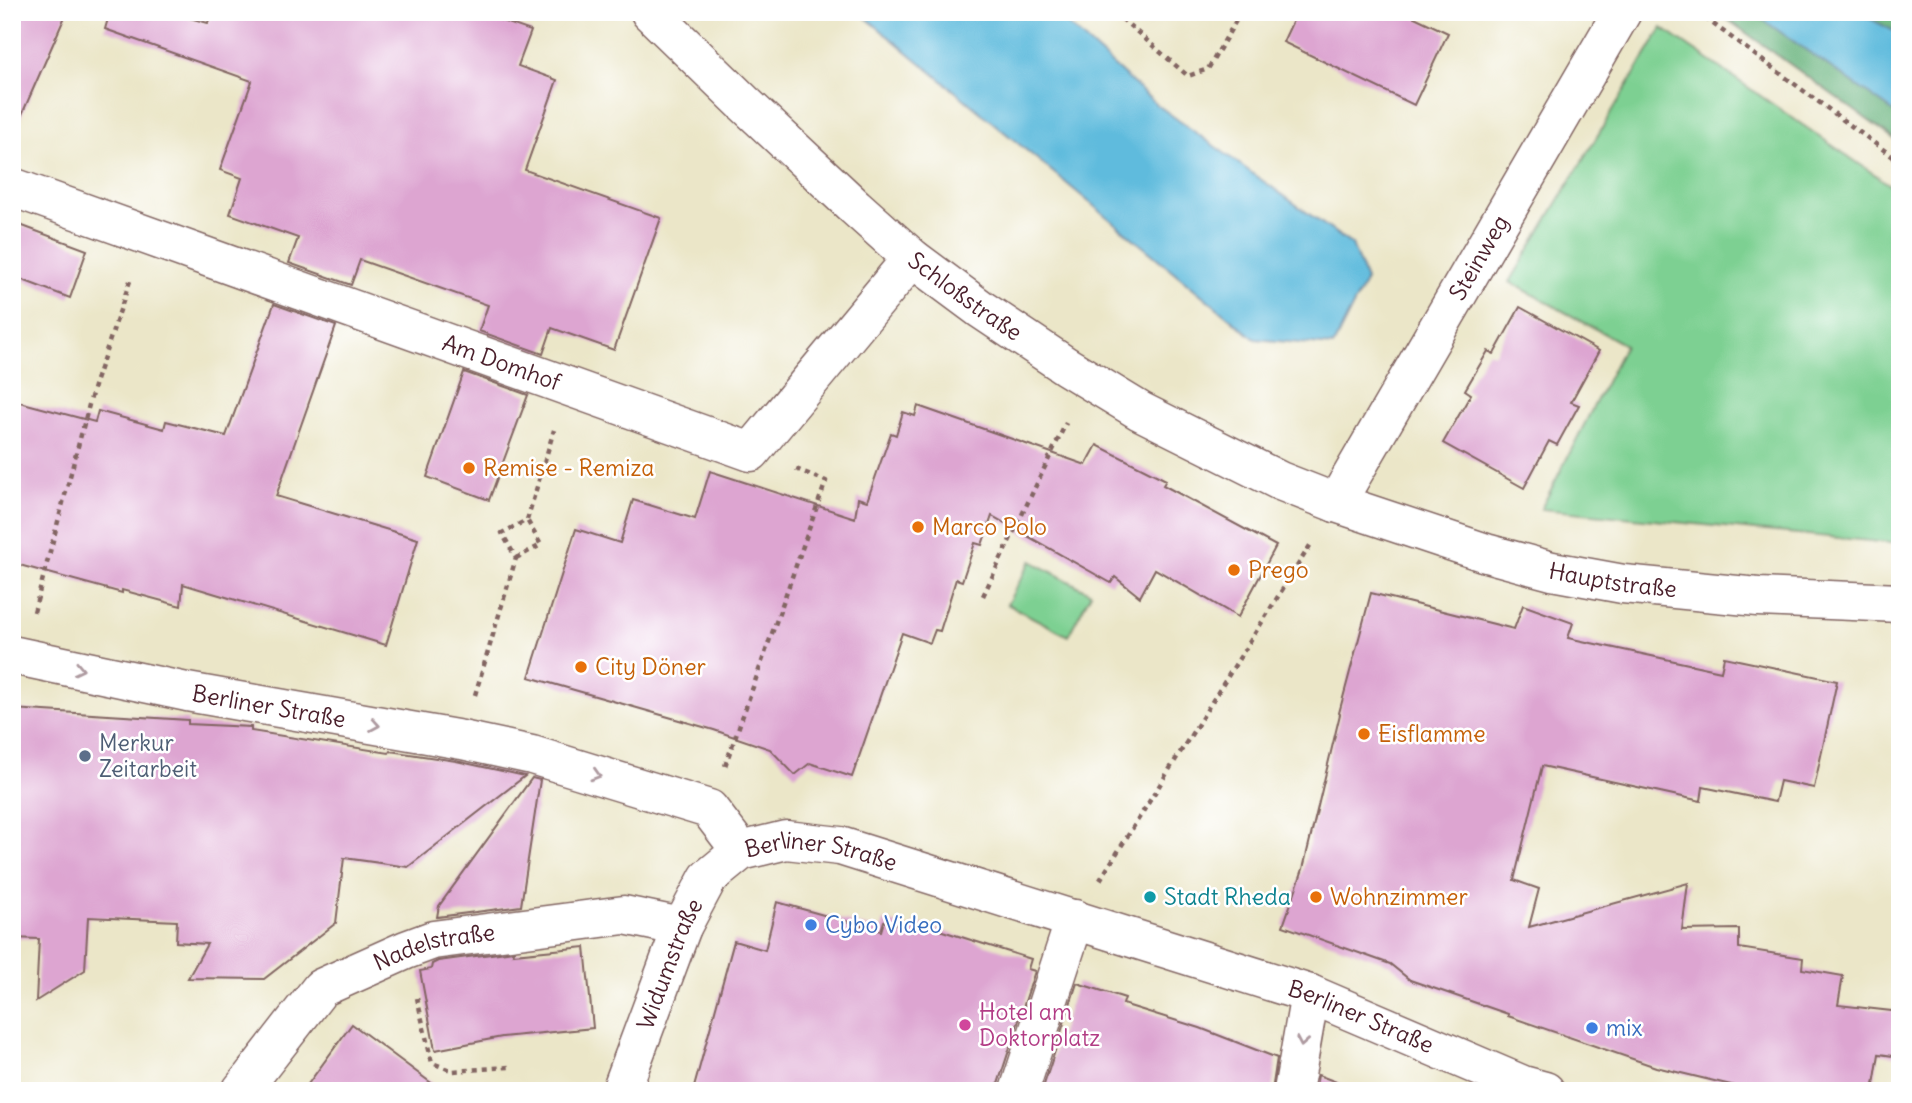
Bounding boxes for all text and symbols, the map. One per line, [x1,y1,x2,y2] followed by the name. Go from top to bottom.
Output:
[1442,209,1515,305] street label: Steinweg
[903,245,1028,347] street label: Schloßstraße
[439,328,565,397] street label: Am Domhof
[483,453,654,482] place label: Remise - Remiza
[461,460,477,476] marker: Remise - Remiza
[932,512,1047,541] place label: Marco Polo
[910,519,926,535] marker: Marco Polo
[1248,555,1309,584] place label: Prego
[1547,556,1678,603] street label: Hauptstraße
[1226,562,1242,578] marker: Prego
[595,652,707,681] place label: City Döner
[573,659,589,675] marker: City Döner
[73,660,85,675] one-way arrow
[190,678,348,733] street label: Berliner Straße
[369,717,381,732] one-way arrow
[1378,719,1486,748] place label: Eisflamme
[1356,726,1372,742] marker: Eisflamme
[99,728,197,783] place label: Merkur Zeitarbeit
[77,748,93,764] marker: Merkur Zeitarbeit
[590,767,602,781] one-way arrow
[742,825,901,877] street label: Berliner Straße
[1164,882,1291,911] place label: Stadt Rheda
[1330,882,1469,911] place label: Wohnzimmer
[1142,889,1158,905] marker: Stadt Rheda
[1308,889,1324,905] marker: Wohnzimmer
[630,893,709,1033] street label: Widumstraße
[825,910,942,939] place label: Cybo Video
[369,917,497,977] street label: Nadelstraße
[803,917,819,933] marker: Cybo Video
[1285,973,1438,1059] street label: Berliner Straße
[979,997,1100,1052] place label: Hotel am Doktorplatz
[1606,1013,1643,1042] place label: mix
[957,1017,973,1033] marker: Hotel am Doktorplatz
[1584,1020,1600,1036] marker: mix
[1295,1036,1310,1048] one-way arrow

